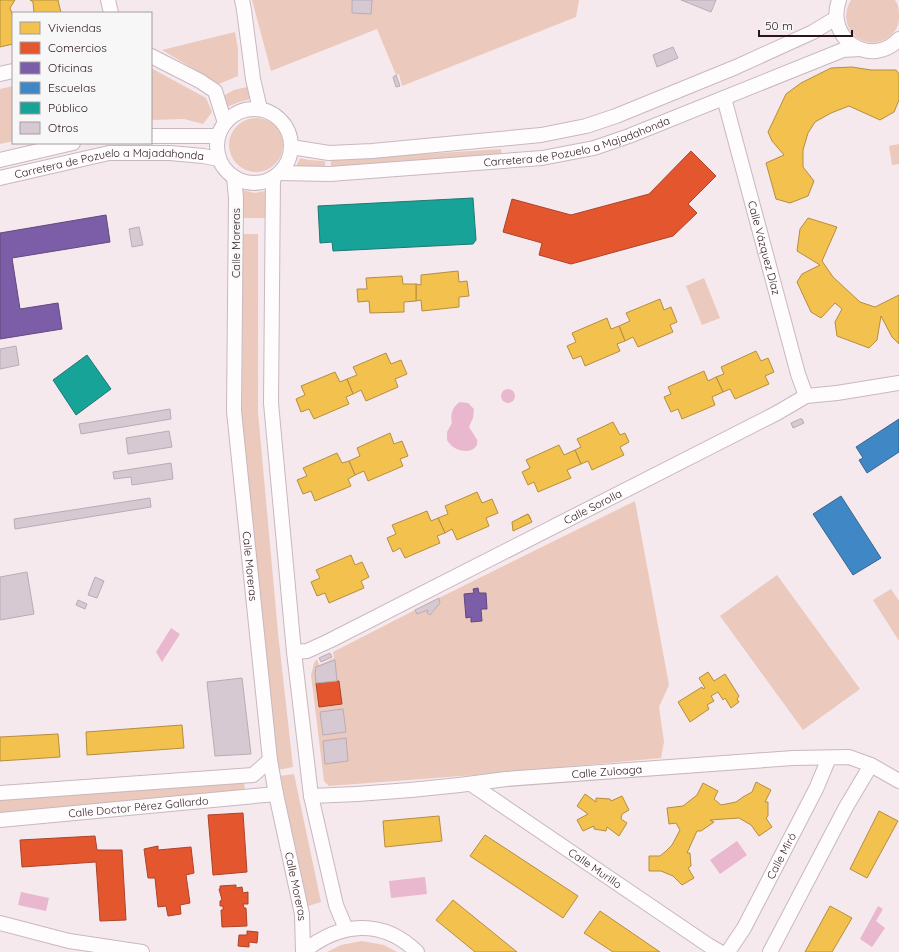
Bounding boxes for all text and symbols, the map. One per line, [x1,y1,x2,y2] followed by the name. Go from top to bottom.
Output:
[12,12,152,144] legend
[759,12,852,38] scale bar
[765,18,793,33] text: 50 m
[48,20,102,35] text: Viviendas
[48,40,107,55] text: Comercios
[48,60,93,75] text: Oficinas
[48,80,96,95] text: Escuelas
[48,100,88,115] text: Público
[483,113,672,169] street label: Carretera de Pozuelo a Majadahonda
[48,120,79,135] text: Otros
[13,146,205,181] street label: Carretera de Pozuelo a Majadahonda
[745,199,783,296] street label: Calle Vázquez Díaz
[229,208,243,278] street label: Calle Moreras
[561,486,624,527] street label: Calle Sorolla
[239,531,261,602] street label: Calle Moreras
[571,762,643,781] street label: Calle Zuloaga
[68,793,209,821] street label: Calle Doctor Pérez Gallardo
[764,830,799,882] street label: Calle Miró
[566,845,625,892] street label: Calle Murillo
[282,851,309,921] street label: Calle Moreras

